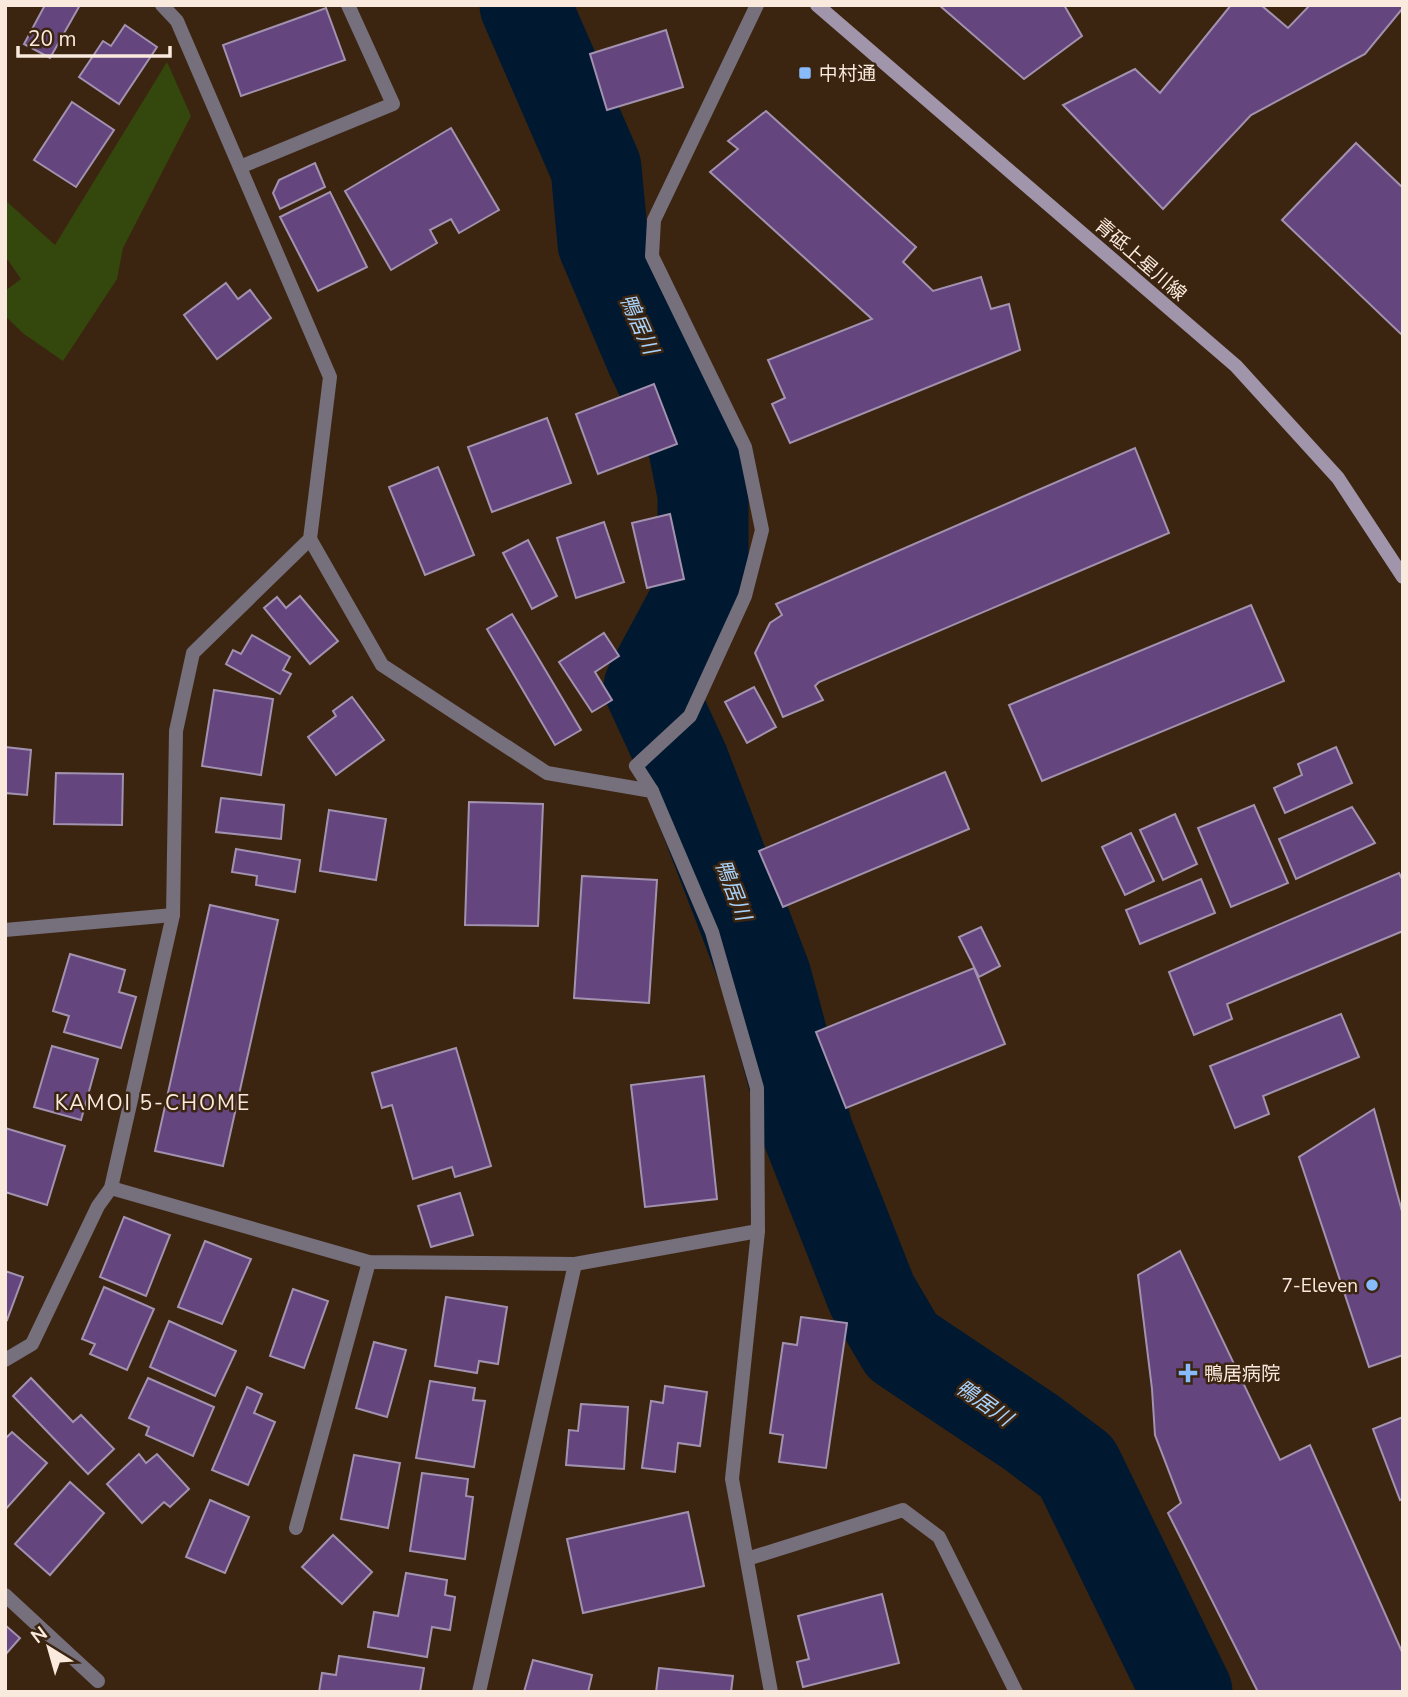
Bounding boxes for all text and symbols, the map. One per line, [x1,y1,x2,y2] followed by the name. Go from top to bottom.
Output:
[18,14,170,58] scale bar
[28,25,77,53] text: 20 m
[819,61,876,87] place label: 中村通
[797,65,813,81] marker: 中村通
[1089,213,1192,307] street label: 青砥上星川線
[613,290,665,360] water label: 鴨居川
[709,856,758,926] water label: 鴨居川
[55,1089,251,1117] district label: KAMOI 5-CHOME
[1281,1273,1358,1299] place label: 7-Eleven
[1364,1277,1380,1293] marker: 7-Eleven
[1204,1361,1280,1387] place label: 鴨居病院
[1178,1363,1198,1383] marker: 鴨居病院
[950,1373,1019,1434] water label: 鴨居川
[14,1613,84,1683] north arrow
[26,1621,53,1650] text: N

